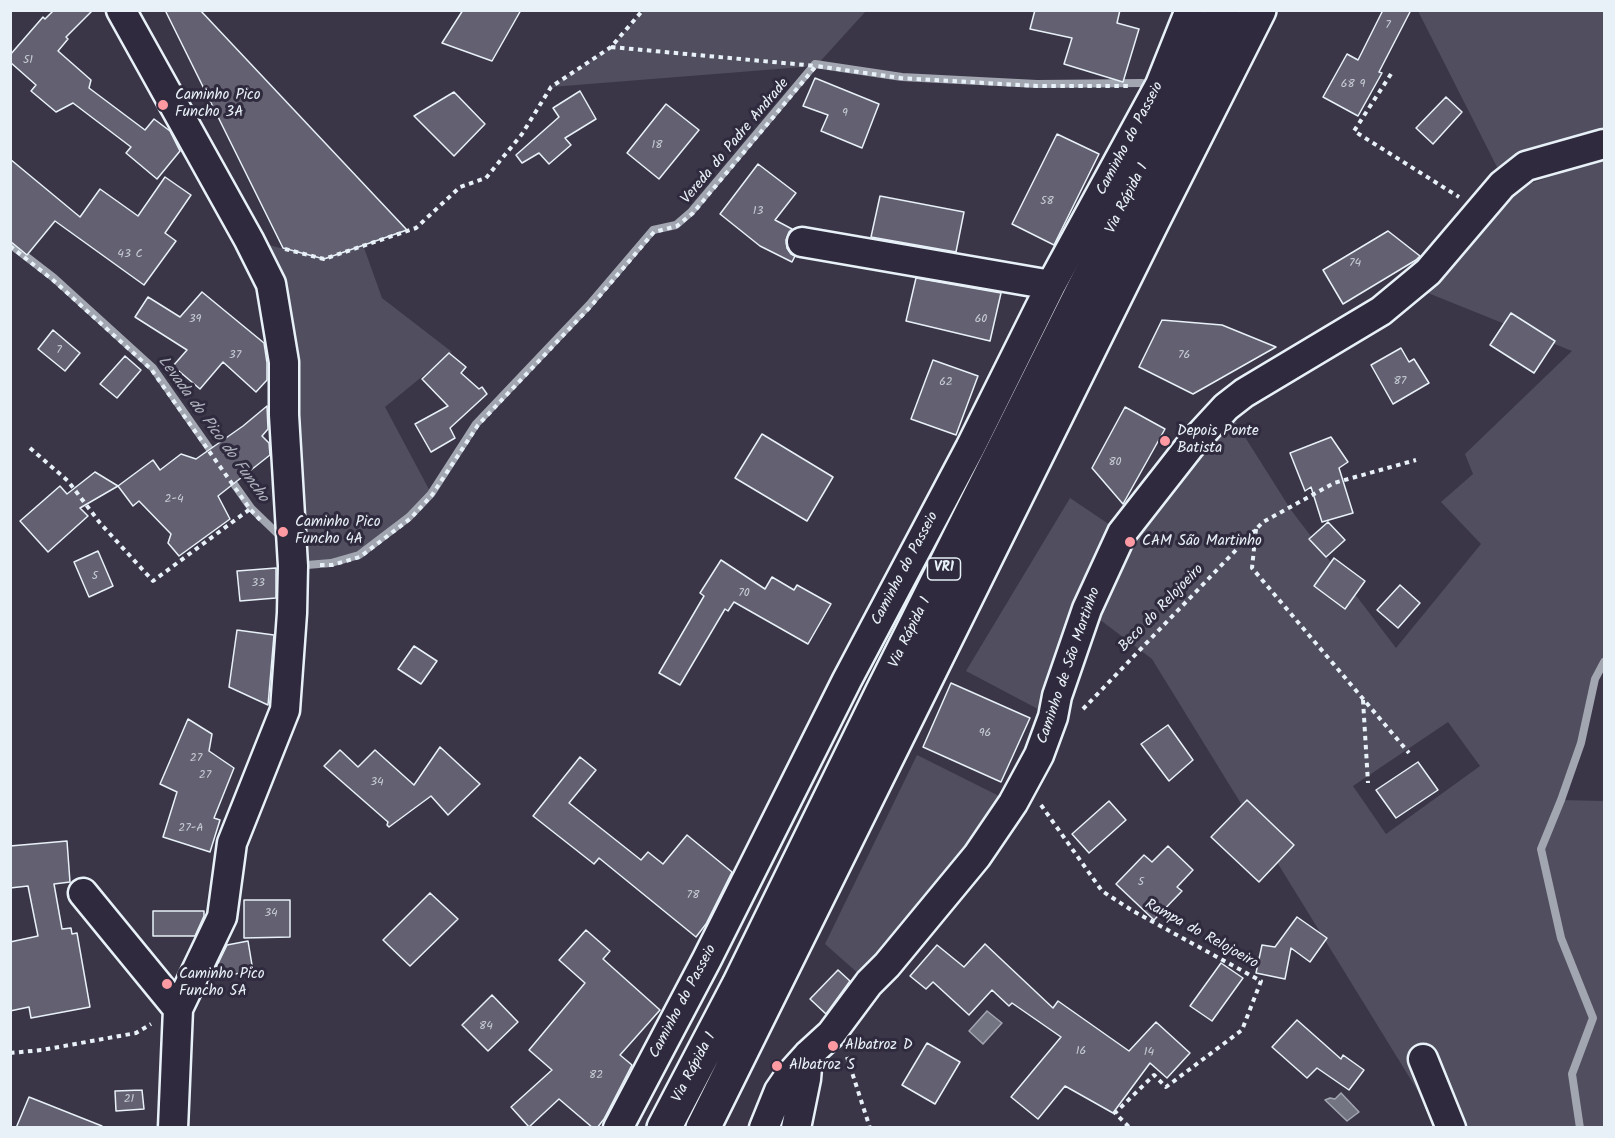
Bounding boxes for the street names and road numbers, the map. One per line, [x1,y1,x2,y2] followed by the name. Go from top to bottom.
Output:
[678,76,794,208] street label: Vereda do Padre Andrade
[1094,79,1168,199] street label: Caminho do Passeio
[1103,161,1153,237] street label: Via Rápida 1
[869,509,943,629] street label: Caminho do Passeio
[928,558,960,580] road number: VR1
[1116,561,1208,657] street label: Beco do Relojoeiro
[1035,585,1105,747] street label: Caminho de São Martinho
[886,595,936,671] street label: Via Rápida 1
[1141,896,1261,974] street label: Rampa do Relojoeiro
[647,942,721,1062] street label: Caminho do Passeio
[669,1030,721,1106] street label: Via Rápida 1

